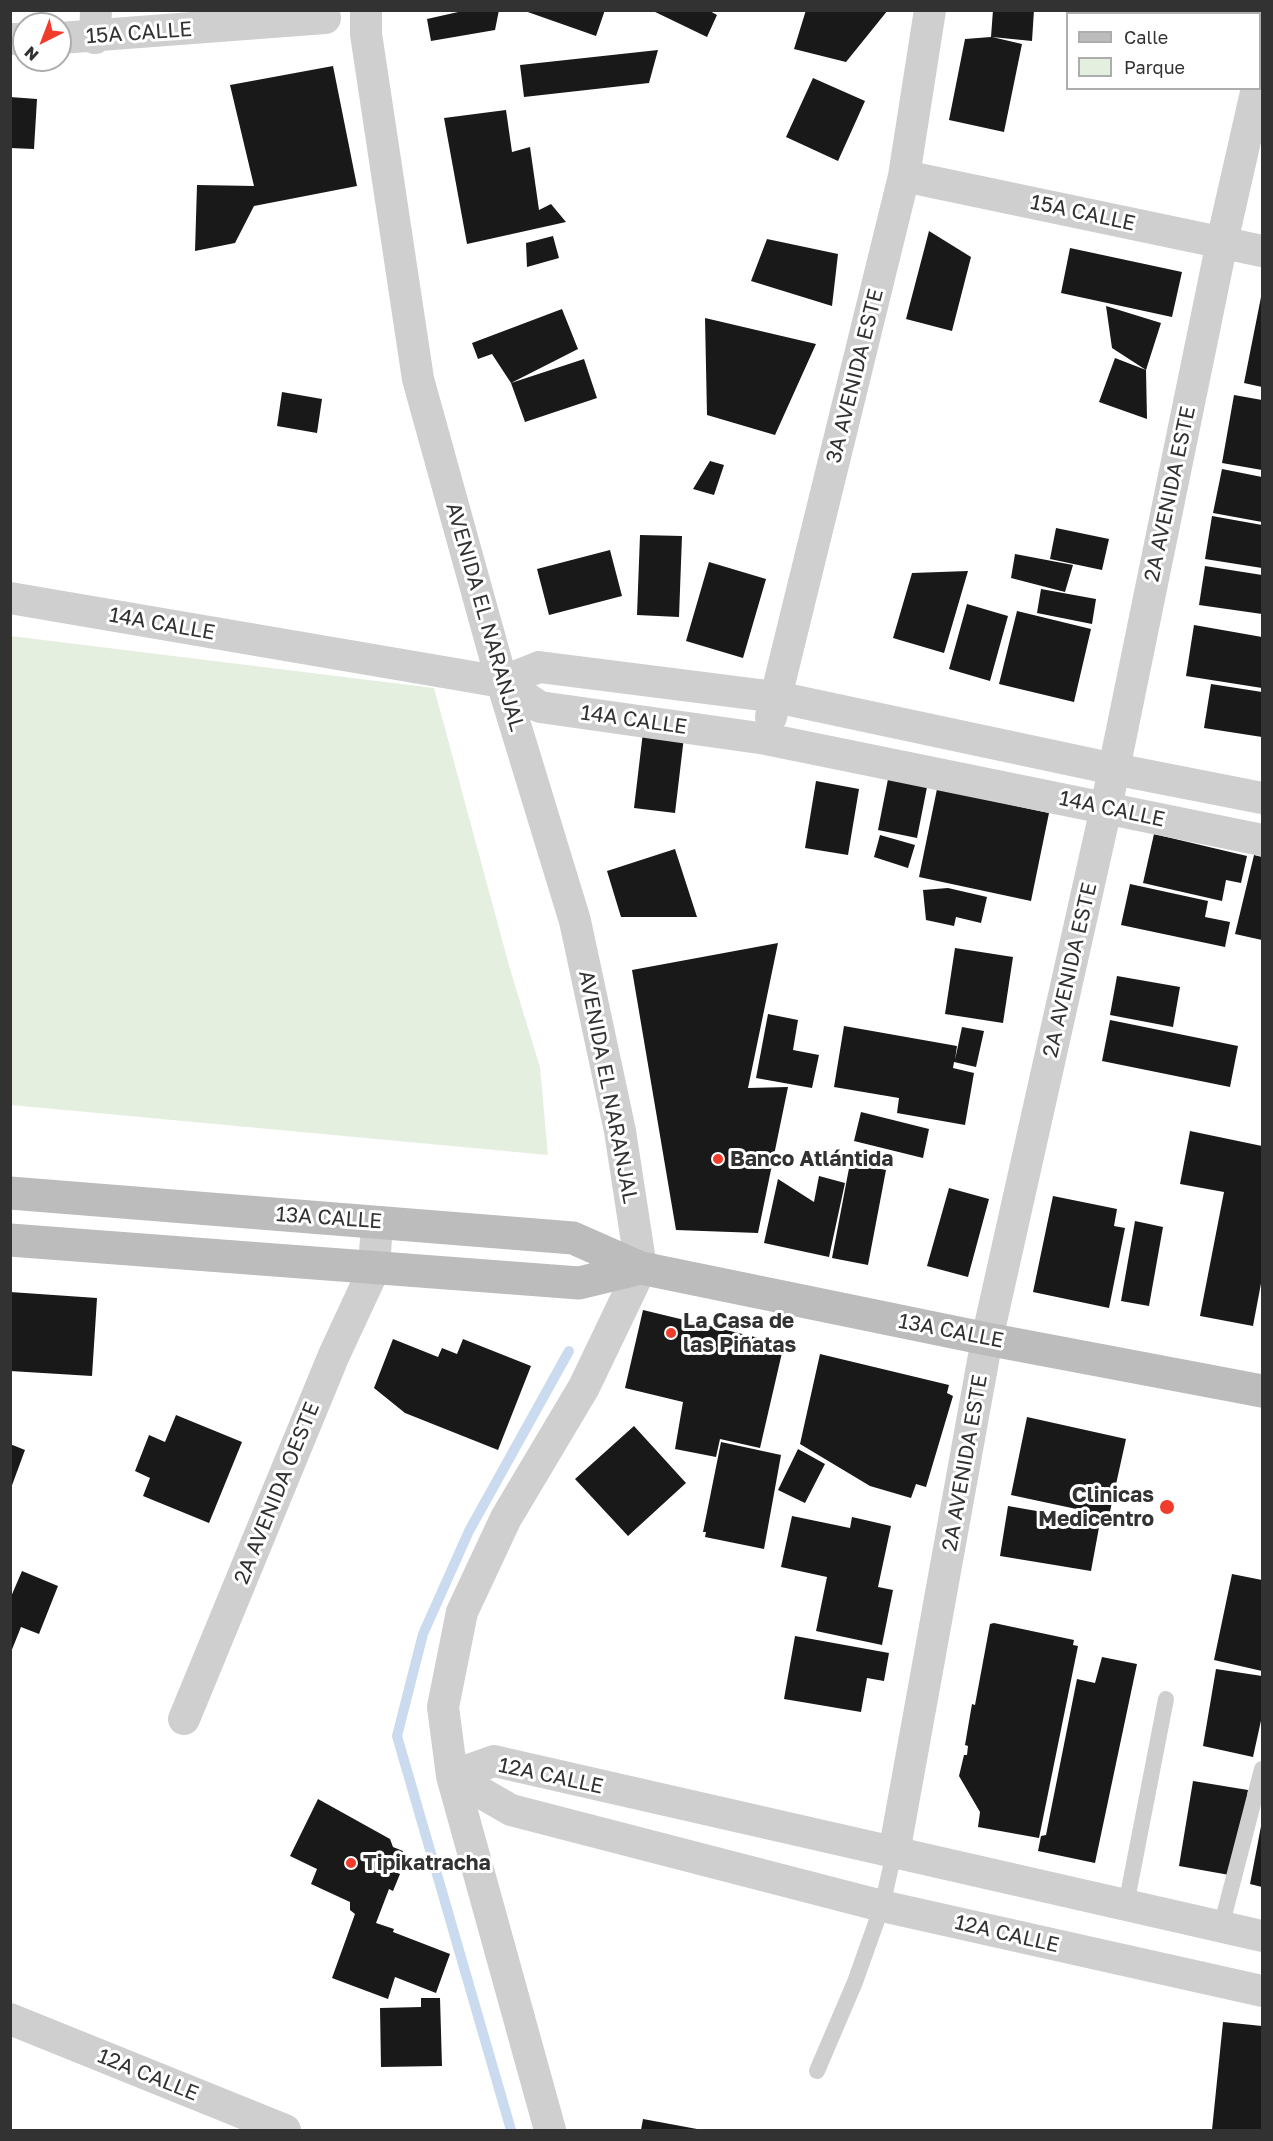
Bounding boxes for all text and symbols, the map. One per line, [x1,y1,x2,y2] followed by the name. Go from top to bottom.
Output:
[12,12,72,72] north arrow
[1066,12,1261,90] legend
[85,17,193,49] street label: 15A CALLE
[1124,26,1168,48] text: Calle
[20,42,43,65] text: N
[1124,56,1185,78] text: Parque
[1028,190,1138,236] street label: 15A CALLE
[821,286,889,466] street label: 3A AVENIDA ESTE
[1139,404,1201,584] street label: 2A AVENIDA ESTE
[440,500,530,734] street label: AVENIDA EL NARANJAL
[107,602,217,646] street label: 14A CALLE
[579,700,689,740] street label: 14A CALLE
[1057,786,1167,832] street label: 14A CALLE
[1038,880,1102,1060] street label: 2A AVENIDA ESTE
[573,968,643,1206] street label: AVENIDA EL NARANJAL
[730,1146,893,1172] place label: Banco Atlántida
[711,1152,725,1166] marker: Banco Atlántida
[275,1202,383,1234] street label: 13A CALLE
[683,1308,796,1358] place label: La Casa de las Piñatas
[896,1308,1006,1354] street label: 13A CALLE
[664,1326,678,1340] marker: La Casa de las Piñatas
[937,1373,993,1553] street label: 2A AVENIDA ESTE
[229,1398,325,1588] street label: 2A AVENIDA OESTE
[1038,1482,1154,1532] place label: Clinicas Medicentro
[1158,1498,1176,1516] marker: Clinicas Medicentro
[496,1753,606,1799] street label: 12A CALLE
[363,1850,491,1876] place label: Tipikatracha
[344,1856,358,1870] marker: Tipikatracha
[952,1910,1062,1958] street label: 12A CALLE
[94,2043,202,2107] street label: 12A CALLE

